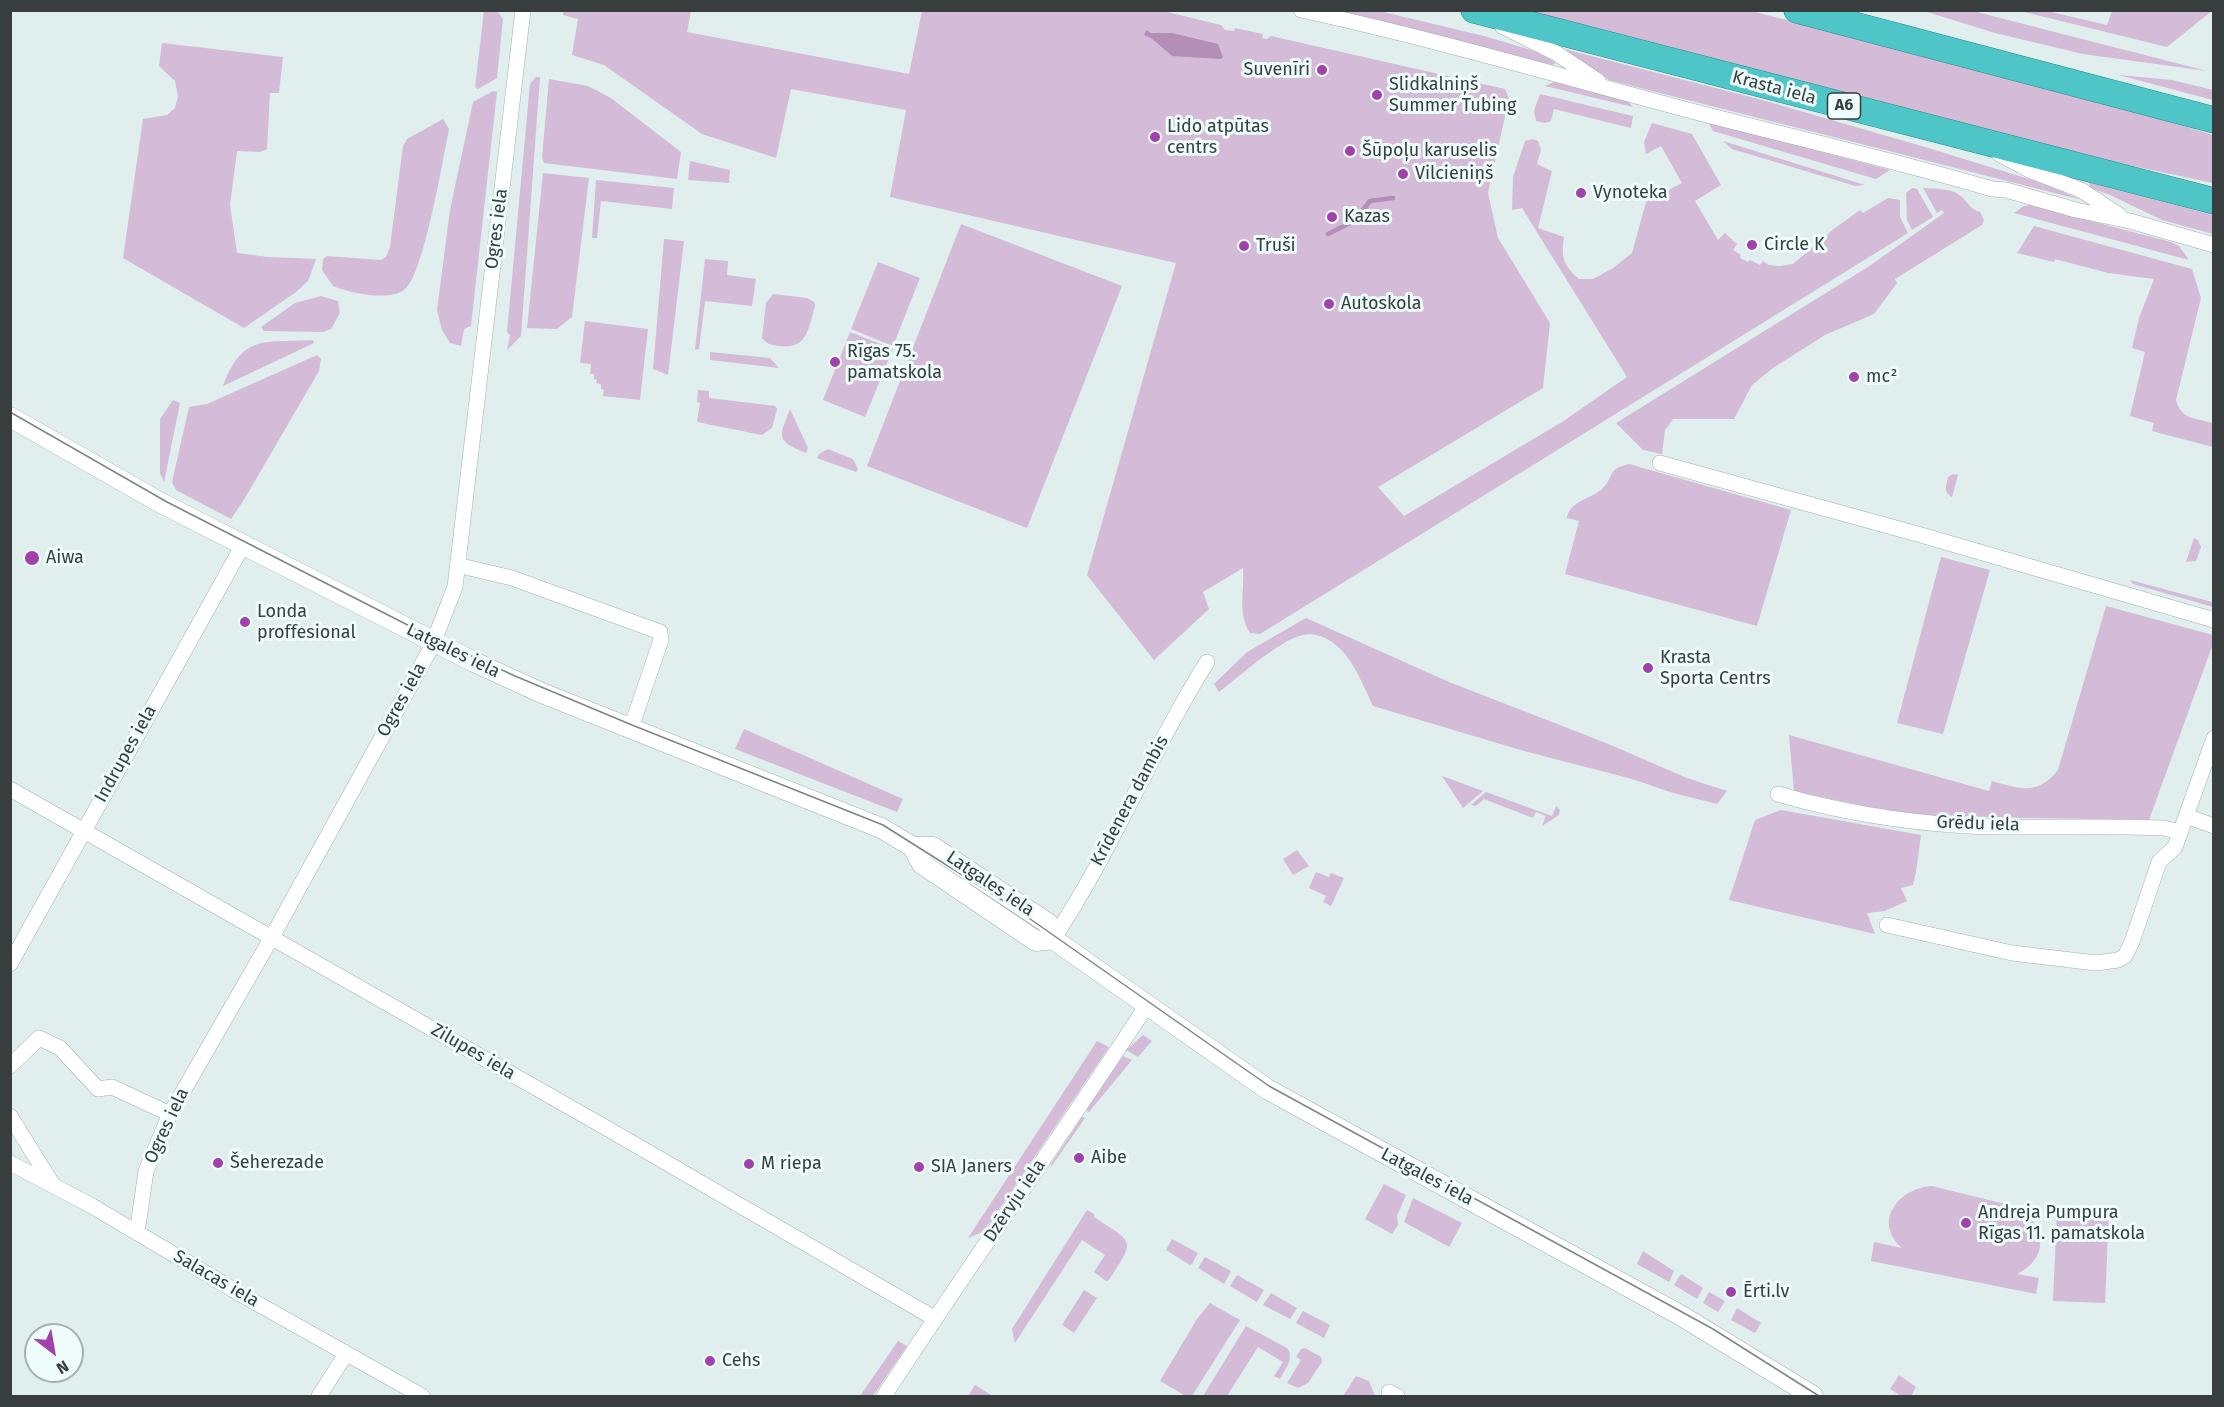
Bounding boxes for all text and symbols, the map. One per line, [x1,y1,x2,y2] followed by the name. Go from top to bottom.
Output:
[1243,59,1310,81] place label: Suvenīri
[1315,63,1329,77] marker: Suvenīri
[1730,66,1818,110] street label: Krasta iela
[1389,74,1516,116] place label: Slidkalniņš Summer Tubing
[1370,88,1384,102] marker: Slidkalniņš Summer Tubing
[1828,93,1860,119] road number: A6
[1167,116,1269,158] place label: Lido atpūtas centrs
[1148,130,1162,144] marker: Lido atpūtas centrs
[1362,140,1497,162] place label: Šūpoļu karuselis
[1343,144,1357,158] marker: Šūpoļu karuselis
[1415,163,1493,185] place label: Vilcieniņš
[1396,167,1410,181] marker: Vilcieniņš
[1593,182,1668,204] place label: Vynoteka
[1574,186,1588,200] marker: Vynoteka
[481,187,513,271] street label: Ogres iela
[1344,206,1390,228] place label: Kazas
[1325,210,1339,224] marker: Kazas
[1764,234,1825,256] place label: Circle K
[1256,235,1296,257] place label: Truši
[1745,238,1759,252] marker: Circle K
[1237,239,1251,253] marker: Truši
[1341,293,1421,315] place label: Autoskola
[1322,297,1336,311] marker: Autoskola
[847,341,942,384] place label: Rīgas 75. pamatskola
[828,355,842,369] marker: Rīgas 75. pamatskola
[1866,366,1897,388] place label: mc²
[1847,370,1861,384] marker: mc²
[46,547,84,569] place label: Aiwa
[23,549,41,567] marker: Aiwa
[257,601,356,644] place label: Londa proffesional
[238,615,252,629] marker: Londa proffesional
[403,619,503,683] street label: Latgales iela
[1660,647,1771,690] place label: Krasta Sporta Centrs
[373,659,431,741] street label: Ogres iela
[1641,661,1655,675] marker: Krasta Sporta Centrs
[90,702,162,806] street label: Indrupes iela
[1087,732,1173,870] street label: Krīdenera dambis
[1936,812,2020,836] street label: Grēdu iela
[942,847,1038,921] street label: Latgales iela
[427,1019,519,1085] street label: Zilupes iela
[140,1085,194,1167] street label: Ogres iela
[1377,1144,1477,1210] street label: Latgales iela
[1091,1147,1127,1169] place label: Aibe
[1072,1151,1086,1165] marker: Aibe
[230,1152,324,1174] place label: Šeherezade
[761,1153,822,1175] place label: M riepa
[211,1156,225,1170] marker: Šeherezade
[931,1156,1012,1178] place label: SIA Janers
[980,1156,1050,1246] street label: Dzērvju iela
[742,1157,756,1171] marker: M riepa
[912,1160,926,1174] marker: SIA Janers
[1978,1202,2145,1244] place label: Andreja Pumpura Rīgas 11. pamatskola
[1959,1216,1973,1230] marker: Andreja Pumpura Rīgas 11. pamatskola
[169,1246,263,1312] street label: Salacas iela
[1743,1281,1789,1303] place label: Ērti.lv
[1724,1285,1738,1299] marker: Ērti.lv
[24,1323,84,1383] north arrow
[722,1350,760,1372] place label: Cehs
[703,1354,717,1368] marker: Cehs
[53,1356,72,1378] text: N

